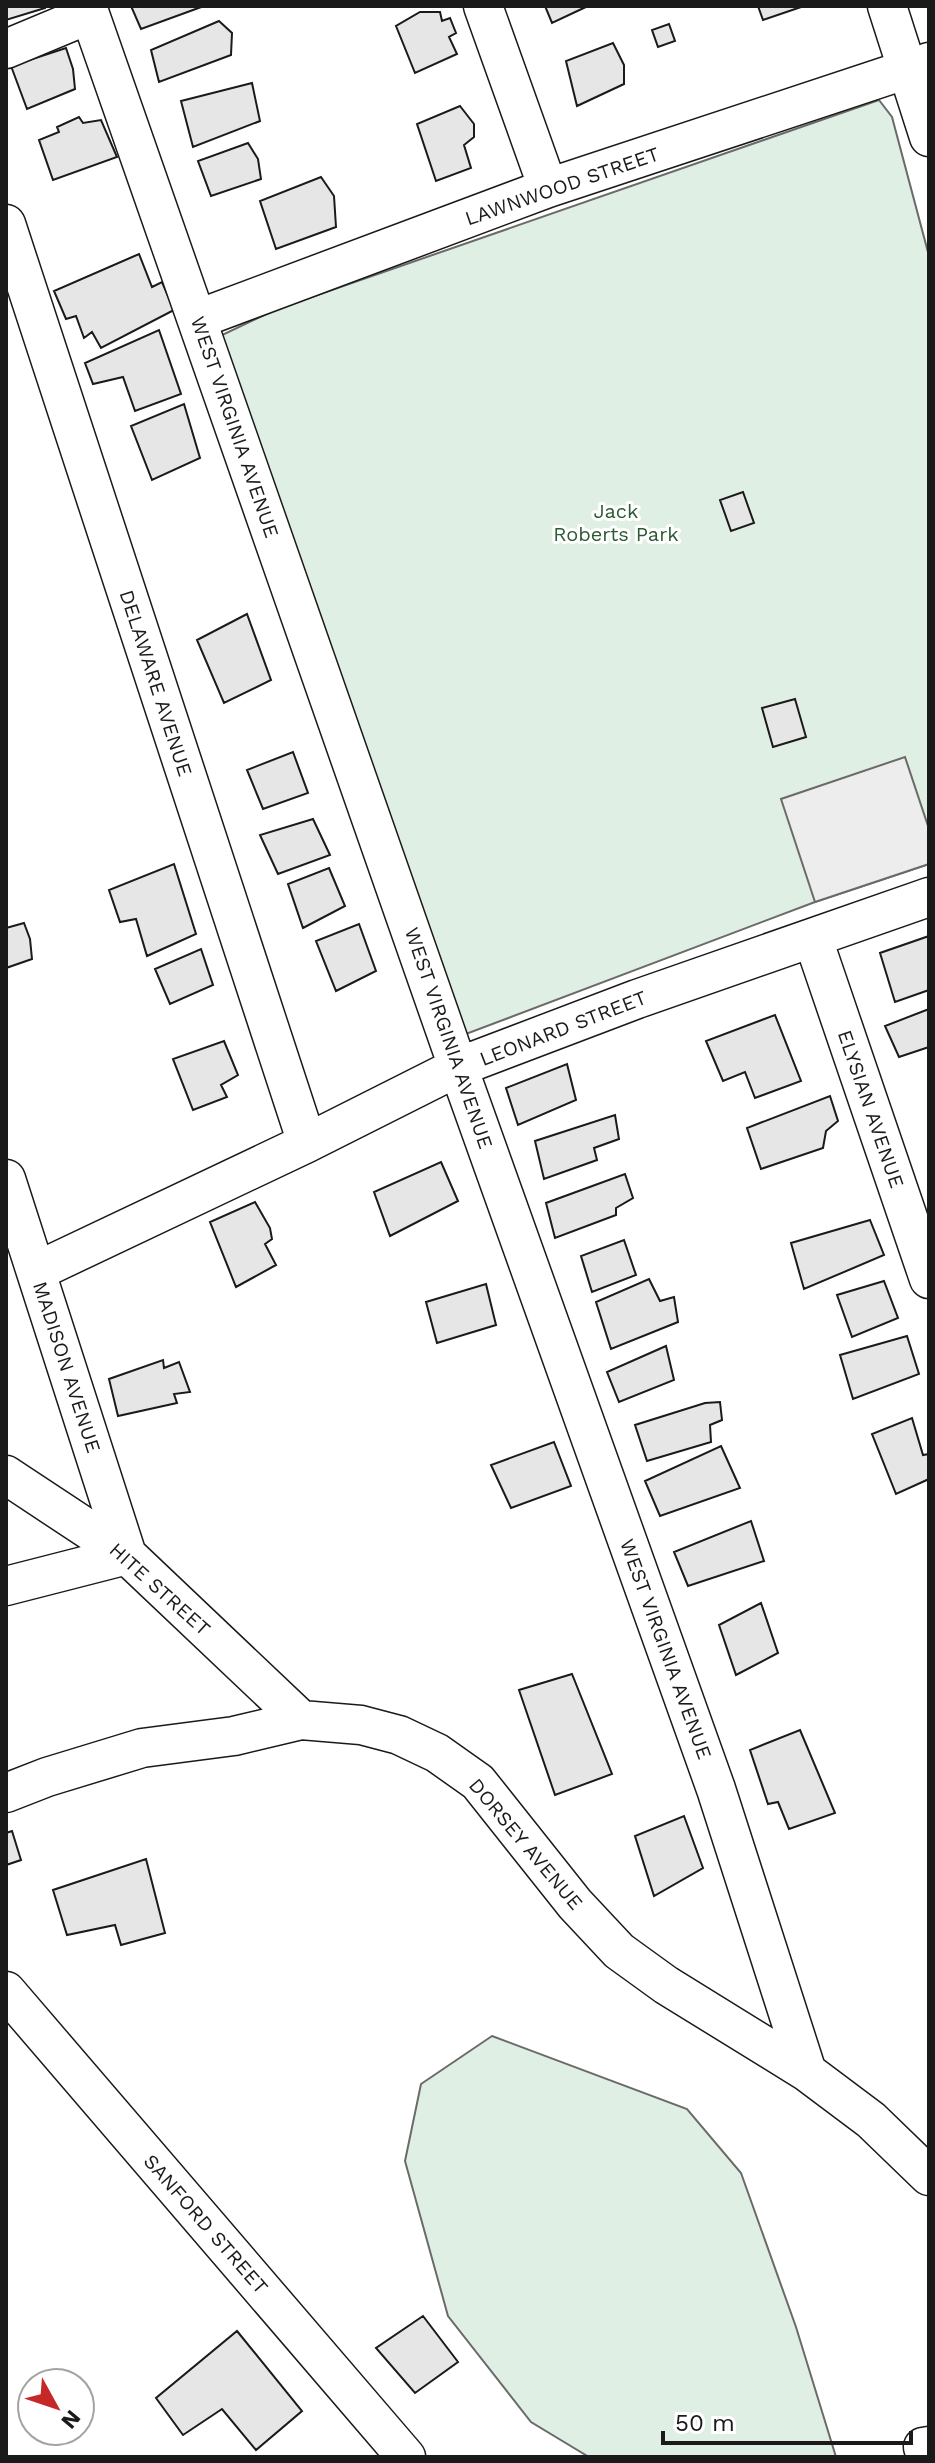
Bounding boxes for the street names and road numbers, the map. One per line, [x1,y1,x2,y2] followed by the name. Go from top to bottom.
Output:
[462,141,662,231] street label: LAWNWOOD STREET
[186,313,284,541] street label: WEST VIRGINIA AVENUE
[115,587,197,779] street label: DELAWARE AVENUE
[400,924,498,1152] street label: WEST VIRGINIA AVENUE
[476,985,650,1071] street label: LEONARD STREET
[833,1027,909,1191] street label: ELYSIAN AVENUE
[28,1278,106,1456] street label: MADISON AVENUE
[615,1536,717,1762] street label: WEST VIRGINIA AVENUE
[105,1537,215,1641] street label: HITE STREET
[464,1773,588,1915] street label: DORSEY AVENUE
[139,2149,273,2299] street label: SANFORD STREET

